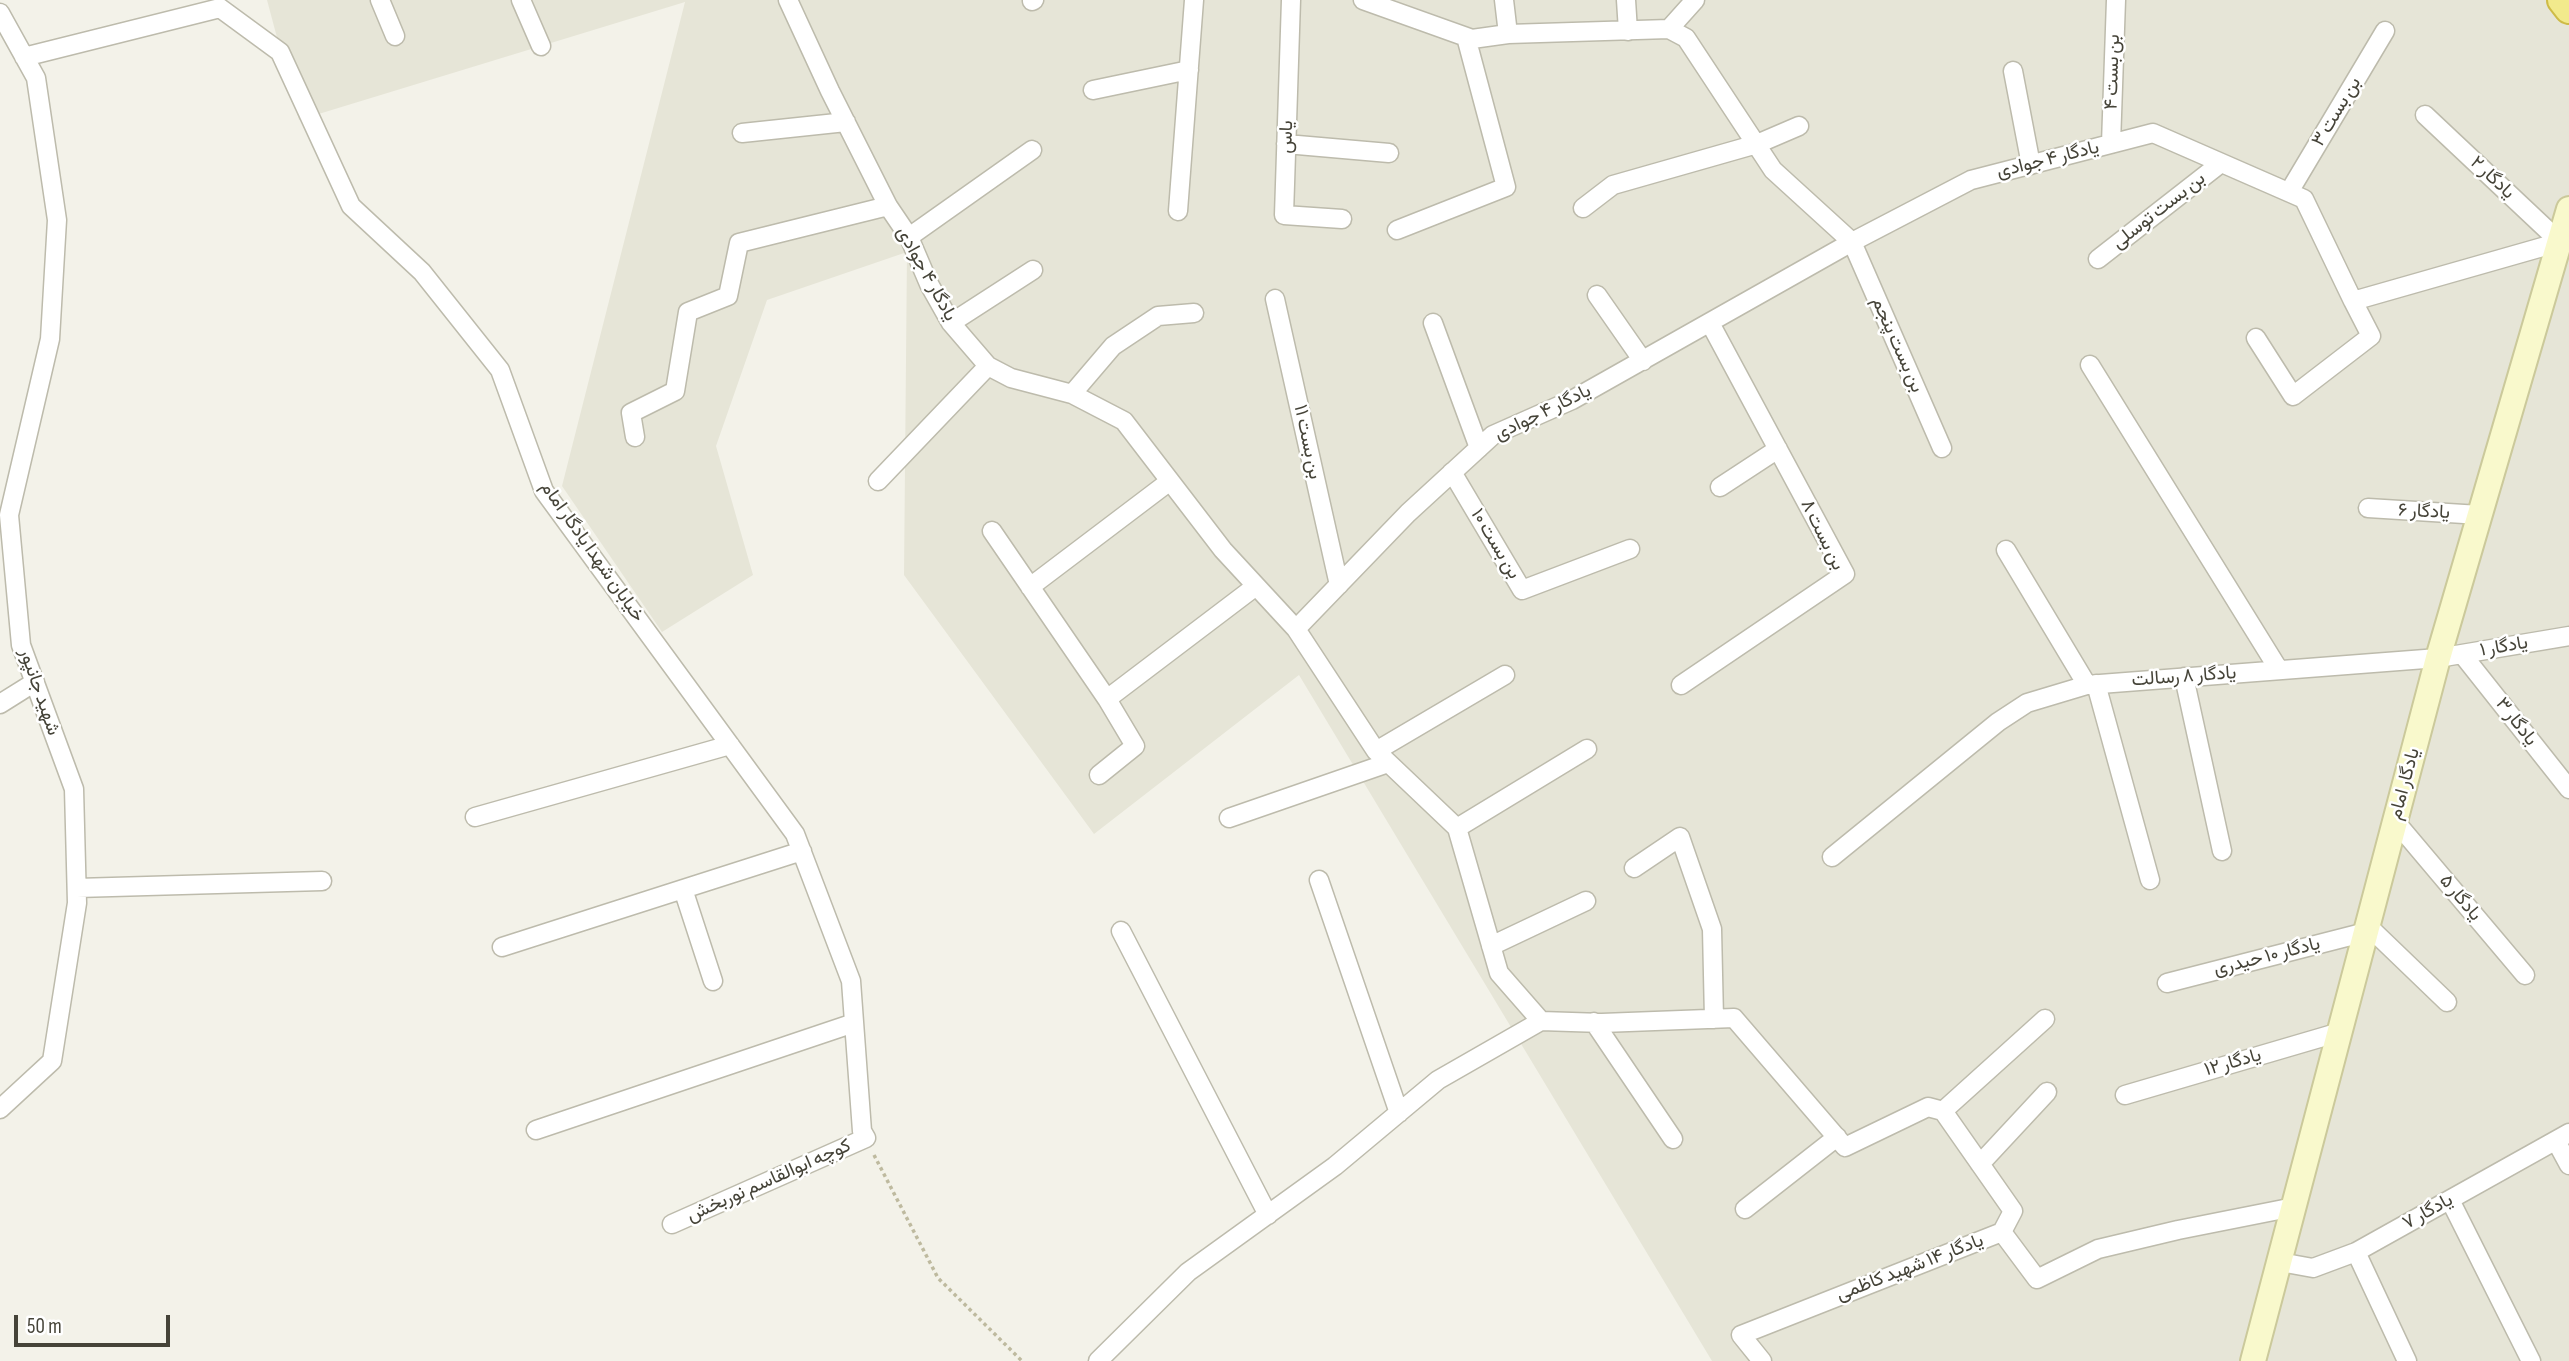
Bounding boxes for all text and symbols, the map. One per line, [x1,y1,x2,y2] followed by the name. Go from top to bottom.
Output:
[2100,34,2126,110] street label: بن بست ۴
[2307,73,2367,151] street label: بن بست ۳
[1275,120,1299,154] street label: یاس
[1994,136,2102,184] street label: یادگار ۴ جوادی
[2465,152,2519,204] street label: یادگار ۲
[2108,167,2210,255] street label: بن بست توسلی
[891,223,961,325] street label: یادگار ۴ جوادی
[1866,294,1928,396] street label: بن بست پنجم
[1491,380,1595,446] street label: یادگار ۴ جوادی
[1288,403,1326,481] street label: بن بست ۱۱
[535,477,649,627] street label: خیابان شهدا یادگار امام
[1795,496,1849,574] street label: بن بست ۸
[2397,499,2451,525] street label: یادگار ۶
[1465,505,1525,583] street label: بن بست ۱۰
[2478,632,2530,662] street label: یادگار ۱
[13,646,65,738] street label: شهید جانپور
[2131,662,2237,692] street label: یادگار ۸ رسالت
[2490,693,2542,751] street label: یادگار ۳
[2384,746,2426,822] street label: یادگار امام
[2434,870,2486,926] street label: یادگار ۵
[2211,933,2323,981] street label: یادگار ۱۰ حیدری
[2202,1044,2264,1082] street label: یادگار ۱۲
[683,1135,855,1227] street label: کوچه ابوالقاسم نوربخش
[2399,1189,2457,1235] street label: یادگار ۷
[1833,1229,1987,1307] street label: یادگار ۱۴ شهید کاظمی
[18,1302,173,1346] scale bar
[27,1314,62,1339] text: 50 m

